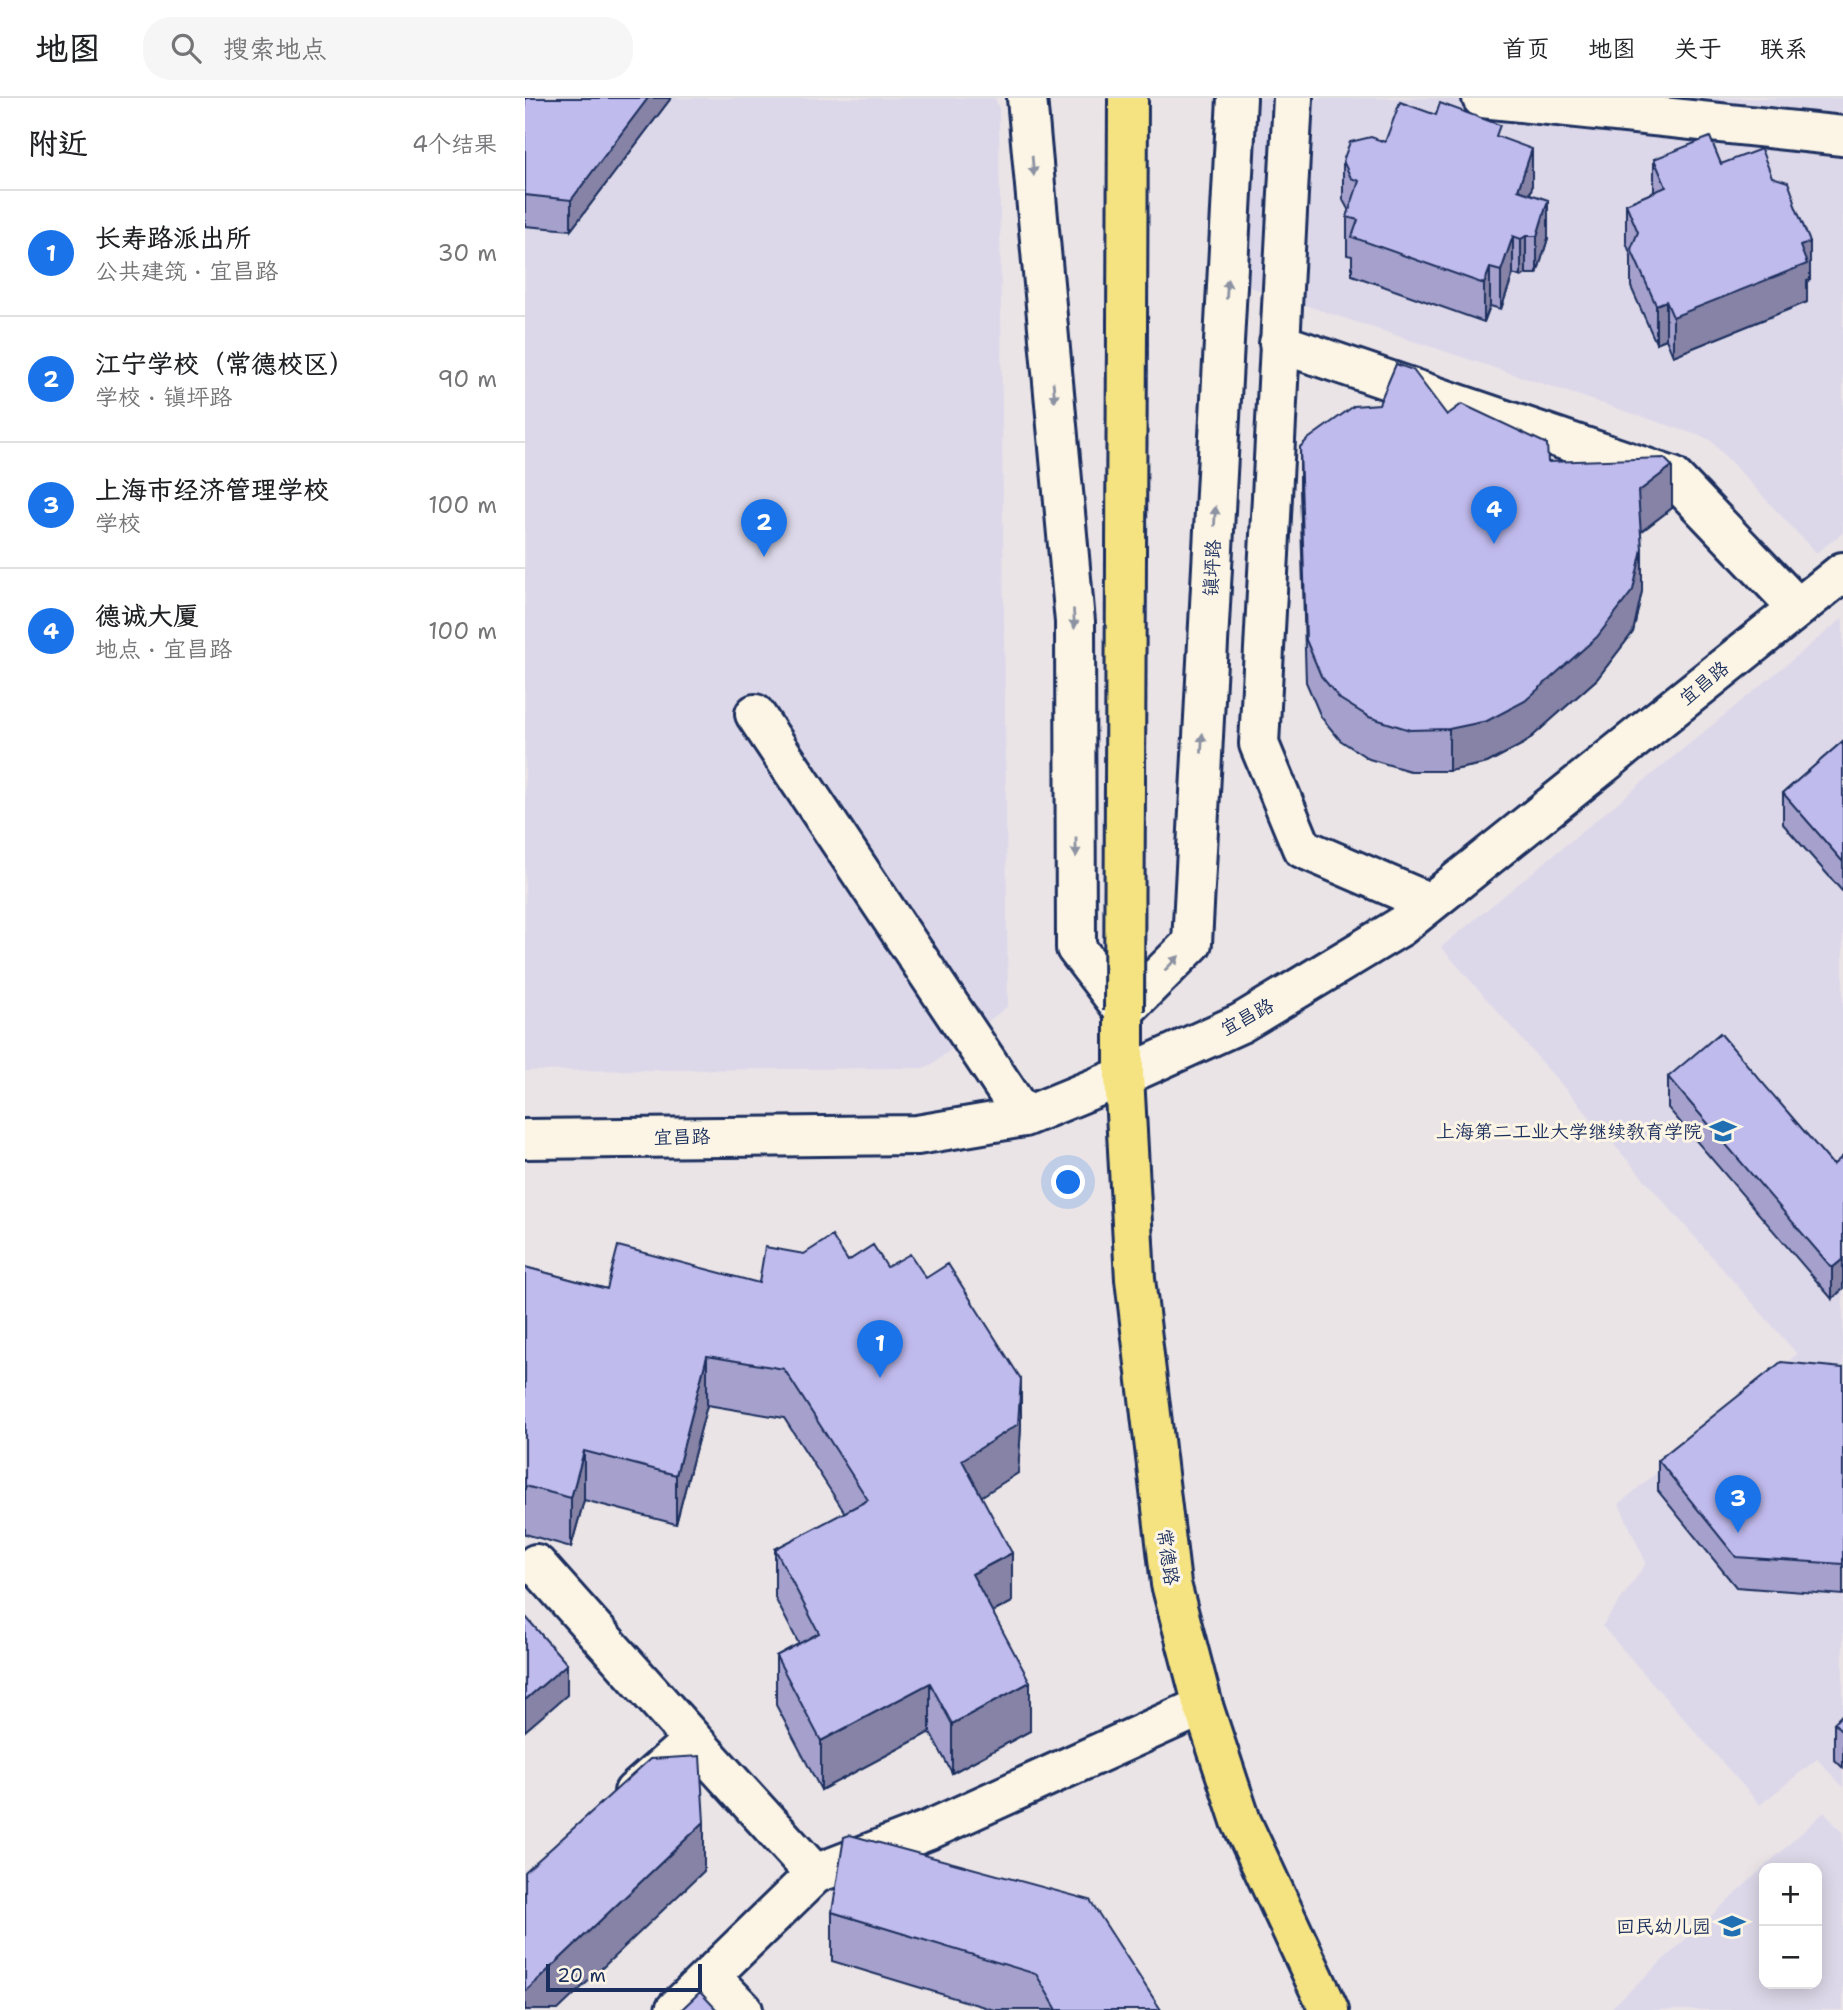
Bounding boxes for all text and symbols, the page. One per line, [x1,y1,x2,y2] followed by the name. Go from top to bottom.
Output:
[143,17,633,80] search box
[35,26,101,71] text: 地图
[167,29,205,67] icon: search
[223,31,327,66] text: 搜索地点
[1502,33,1550,65] text: 首页
[1588,33,1636,65] text: 地图
[1674,33,1722,65] text: 关于
[1760,33,1808,65] text: 联系
[28,123,88,164] text: 附近
[412,129,497,159] text: 4个结果
[1028,155,1039,177] one-way arrow
[95,220,251,255] text: 长寿路派出所
[46,238,56,268] text: 1
[438,238,497,268] text: 30 m
[95,256,278,286] text: 公共建筑 · 宜昌路
[1221,278,1232,300] one-way arrow
[95,346,355,381] text: 江宁学校（常德校区）
[43,364,59,394] text: 2
[437,364,497,394] text: 90 m
[95,382,232,412] text: 学校 · 镇坪路
[1049,382,1060,404] one-way arrow
[95,472,329,507] text: 上海市经济管理学校
[1471,486,1517,544] pin: 4
[43,490,59,520] text: 3
[428,490,497,520] text: 100 m
[741,499,787,557] pin: 2
[1209,505,1220,527] one-way arrow
[95,508,141,538] text: 学校
[1198,539,1226,597] street label: 镇坪路
[95,598,199,633] text: 德诚大厦
[1069,608,1080,630] one-way arrow
[43,616,59,646] text: 4
[428,616,497,646] text: 100 m
[95,634,232,664] text: 地点 · 宜昌路
[1674,655,1734,711] street label: 宜昌路
[1197,732,1208,754] one-way arrow
[1070,836,1082,858] one-way arrow
[1164,954,1181,971] one-way arrow
[1216,993,1278,1041] street label: 宜昌路
[1708,1116,1738,1146] school or university icon: 上海第二工业大学继续教育学院
[1436,1119,1702,1144] place label: 上海第二工业大学继续教育学院
[653,1124,711,1150] street label: 宜昌路
[1051,1165,1085,1199] your location
[857,1320,903,1378] pin: 1
[1715,1475,1761,1533] pin: 3
[1152,1527,1184,1587] street label: 常德路
[1759,1863,1822,1989] map controls
[1759,1863,1822,1926] button: +
[1717,1911,1747,1941] school or university icon: 回民幼儿园
[1616,1914,1711,1939] place label: 回民幼儿园
[1759,1926,1822,1989] button: −
[546,1961,702,1993] scale bar
[557,1963,606,1988] text: 20 m

